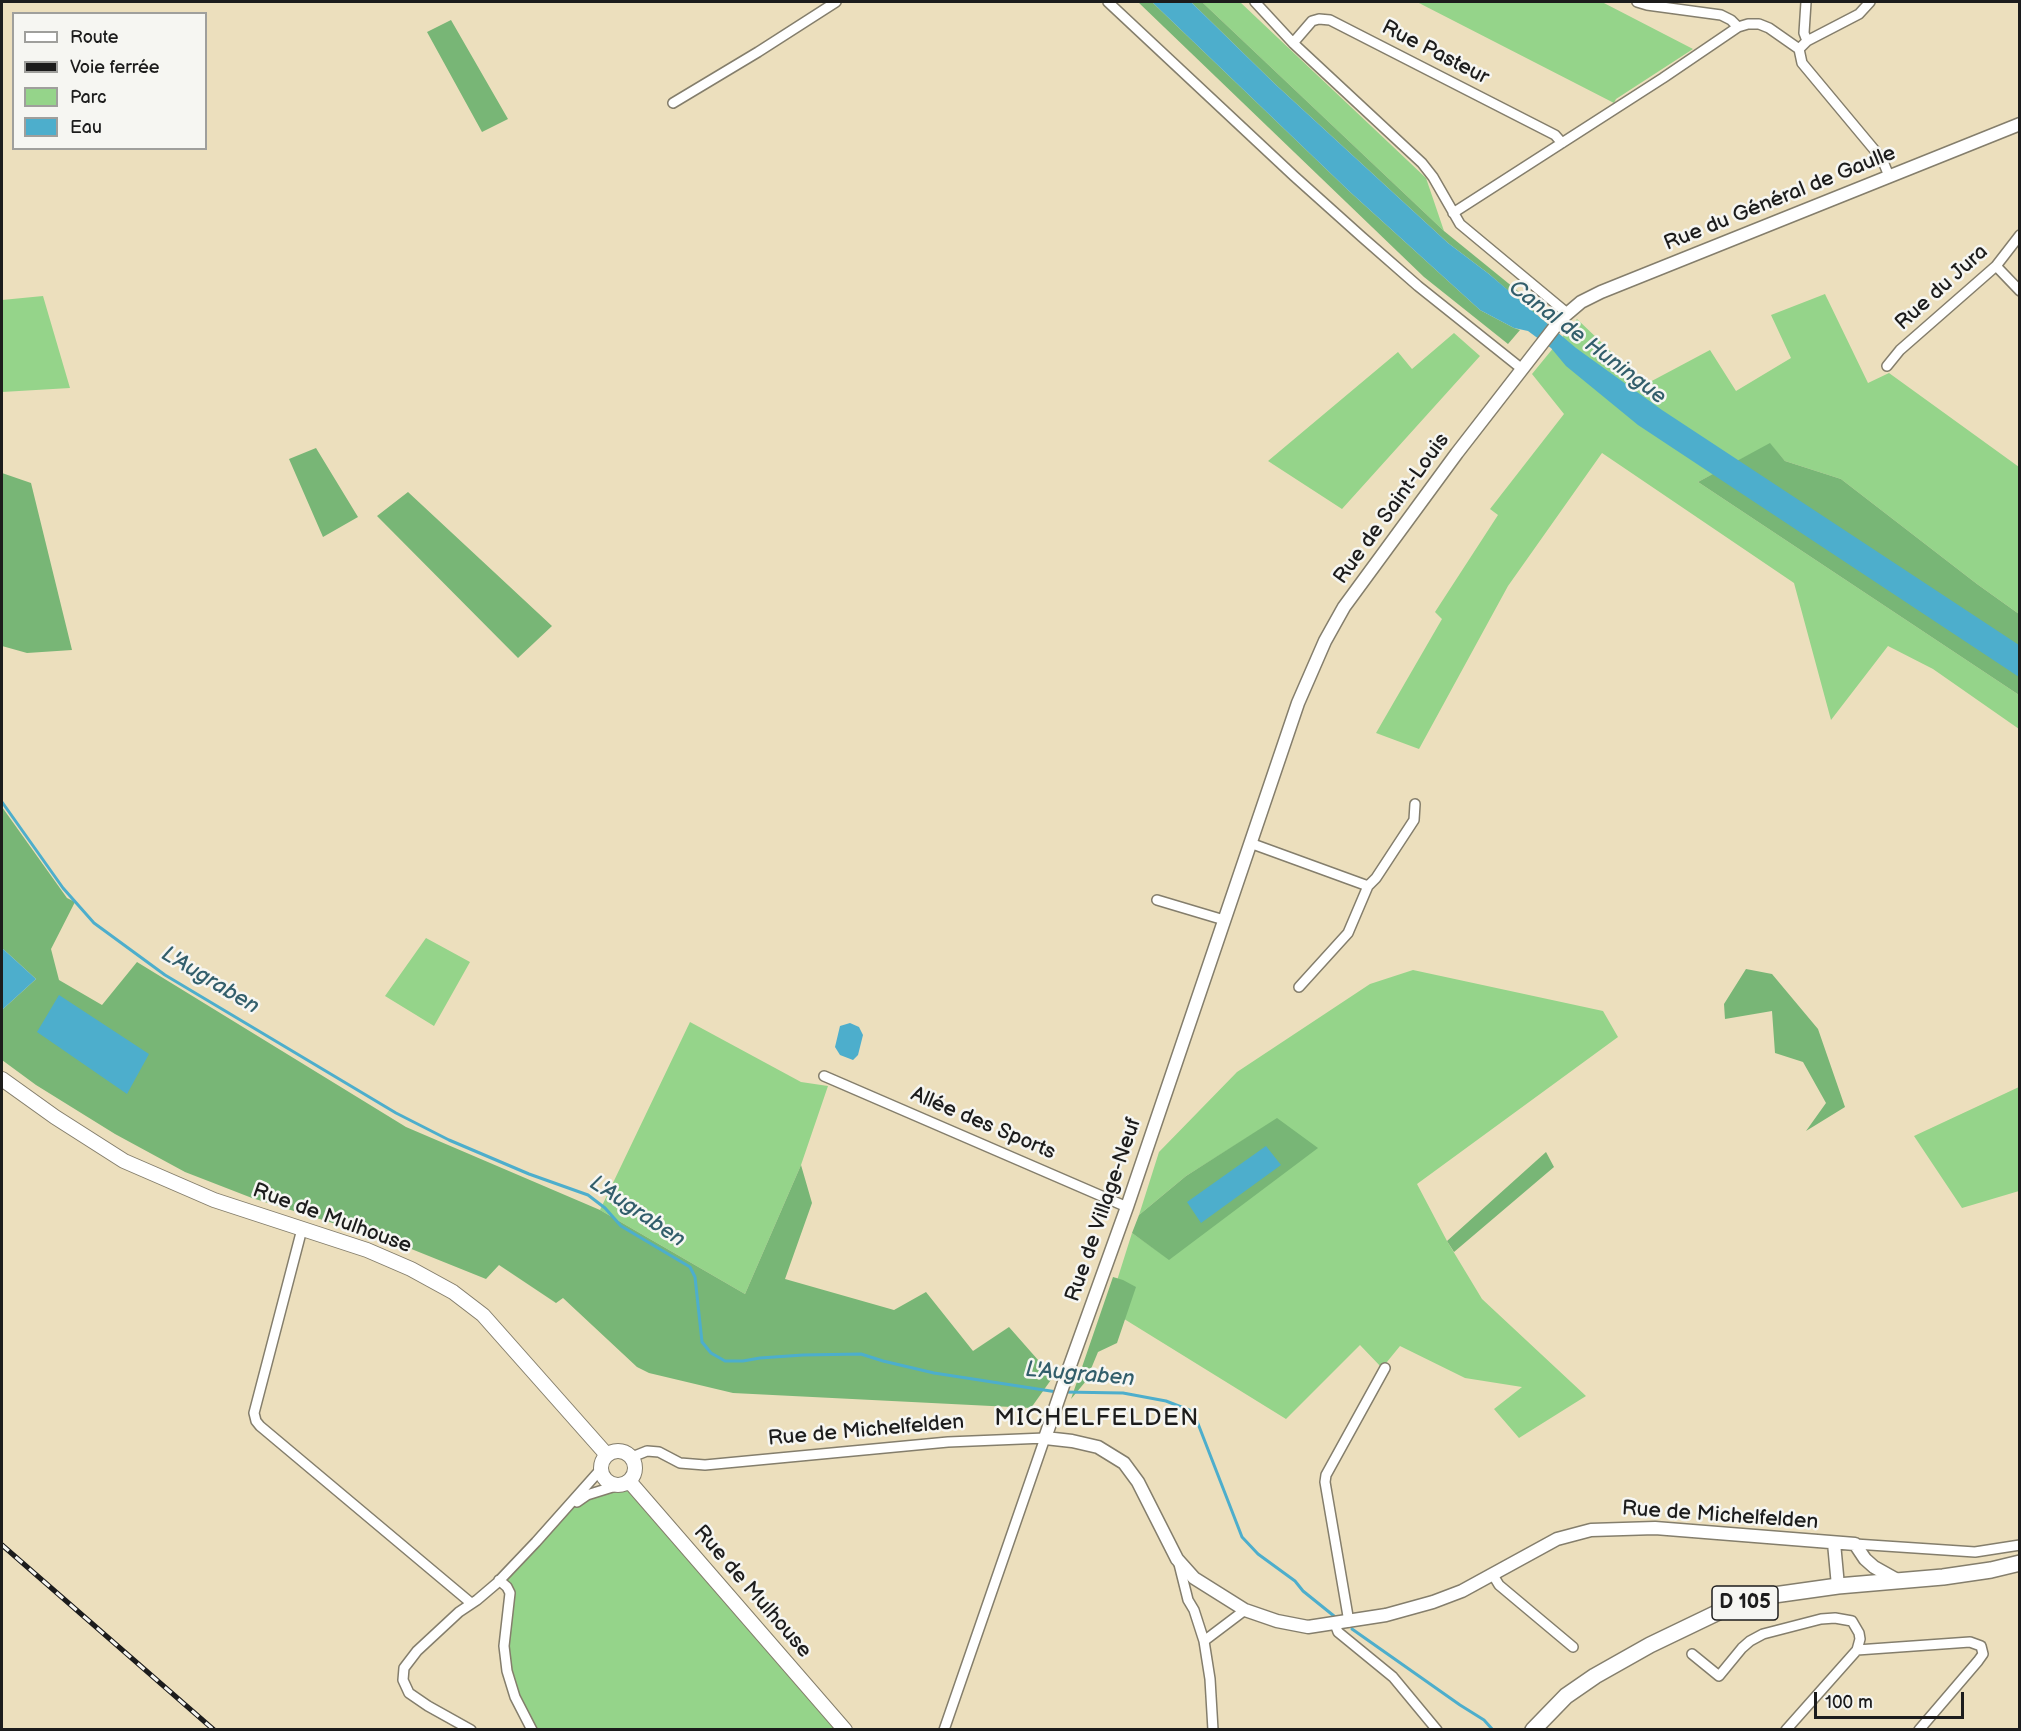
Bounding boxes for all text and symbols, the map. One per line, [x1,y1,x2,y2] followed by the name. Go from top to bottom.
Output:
[12,12,207,150] legend
[1377,15,1493,91] street label: Rue Pasteur
[70,27,119,48] text: Route
[70,57,159,78] text: Voie ferrée
[70,87,107,108] text: Parc
[70,117,102,138] text: Eau
[1660,141,1900,257] street label: Rue du Général de Gaulle
[1891,240,1993,336] street label: Rue du Jura
[1503,275,1671,411] water label: Canal de Huningue
[1329,429,1455,589] street label: Rue de Saint-Louis
[156,941,264,1021] water label: L'Augraben
[907,1082,1059,1166] street label: Allée des Sports
[1061,1115,1147,1305] street label: Rue de Village-Neuf
[584,1170,690,1254] water label: L'Augraben
[249,1179,415,1259] street label: Rue de Mulhouse
[1024,1357,1136,1393] water label: L'Augraben
[994,1405,1200,1433] district label: MICHELFELDEN
[767,1410,965,1452] street label: Rue de Michelfelden
[1621,1497,1819,1535] street label: Rue de Michelfelden
[688,1521,816,1663] street label: Rue de Mulhouse
[1712,1586,1778,1620] road number: D 105
[1817,1680,1967,1718] scale bar
[1825,1692,1873,1713] text: 100 m

